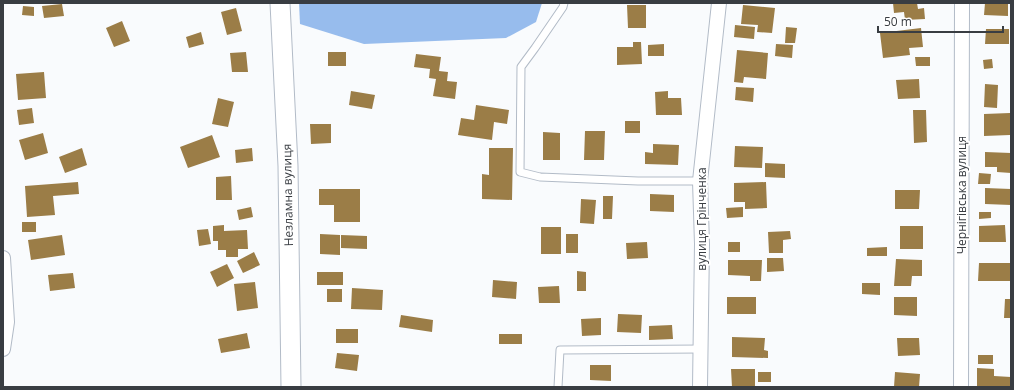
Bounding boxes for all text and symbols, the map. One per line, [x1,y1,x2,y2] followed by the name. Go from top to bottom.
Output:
[878,8,1003,34] scale bar
[884,13,912,30] text: 50 m
[953,136,970,254] street label: Чернігівська вулиця
[278,144,297,246] street label: Незламна вулиця
[693,167,710,271] street label: вулиця Грінченка

